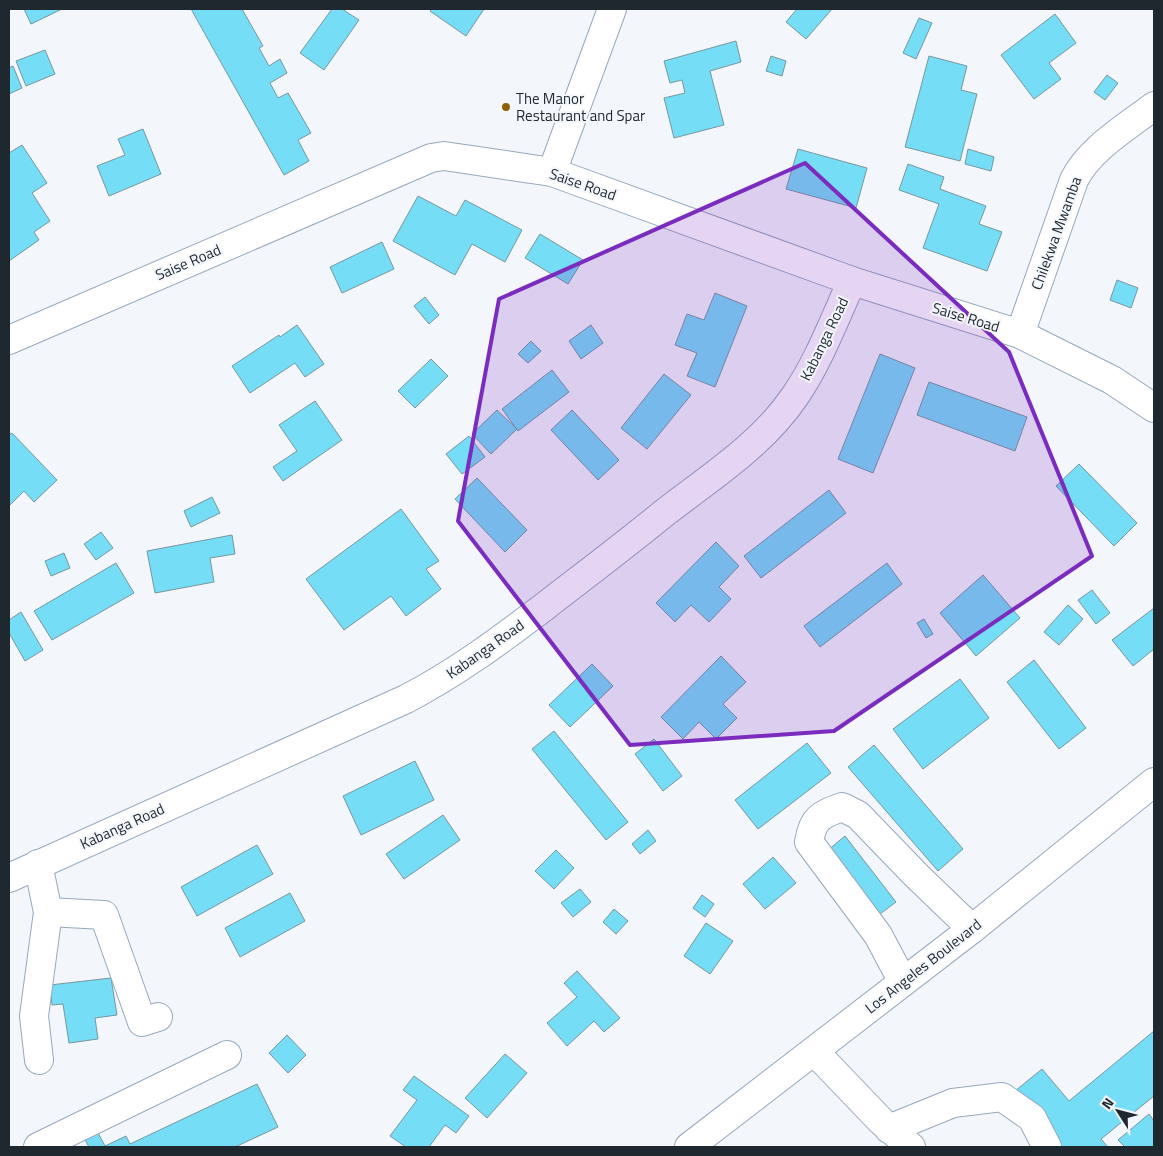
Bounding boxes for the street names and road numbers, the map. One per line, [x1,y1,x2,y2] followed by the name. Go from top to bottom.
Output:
[547,162,619,206] street label: Saise Road
[1025,173,1087,293] street label: Chilekwa Mwamba
[152,238,224,286] street label: Saise Road
[794,293,854,385] street label: Kabanga Road
[930,296,1002,338] street label: Saise Road
[441,614,529,684] street label: Kabanga Road
[76,797,168,855] street label: Kabanga Road
[860,913,986,1019] street label: Los Angeles Boulevard

